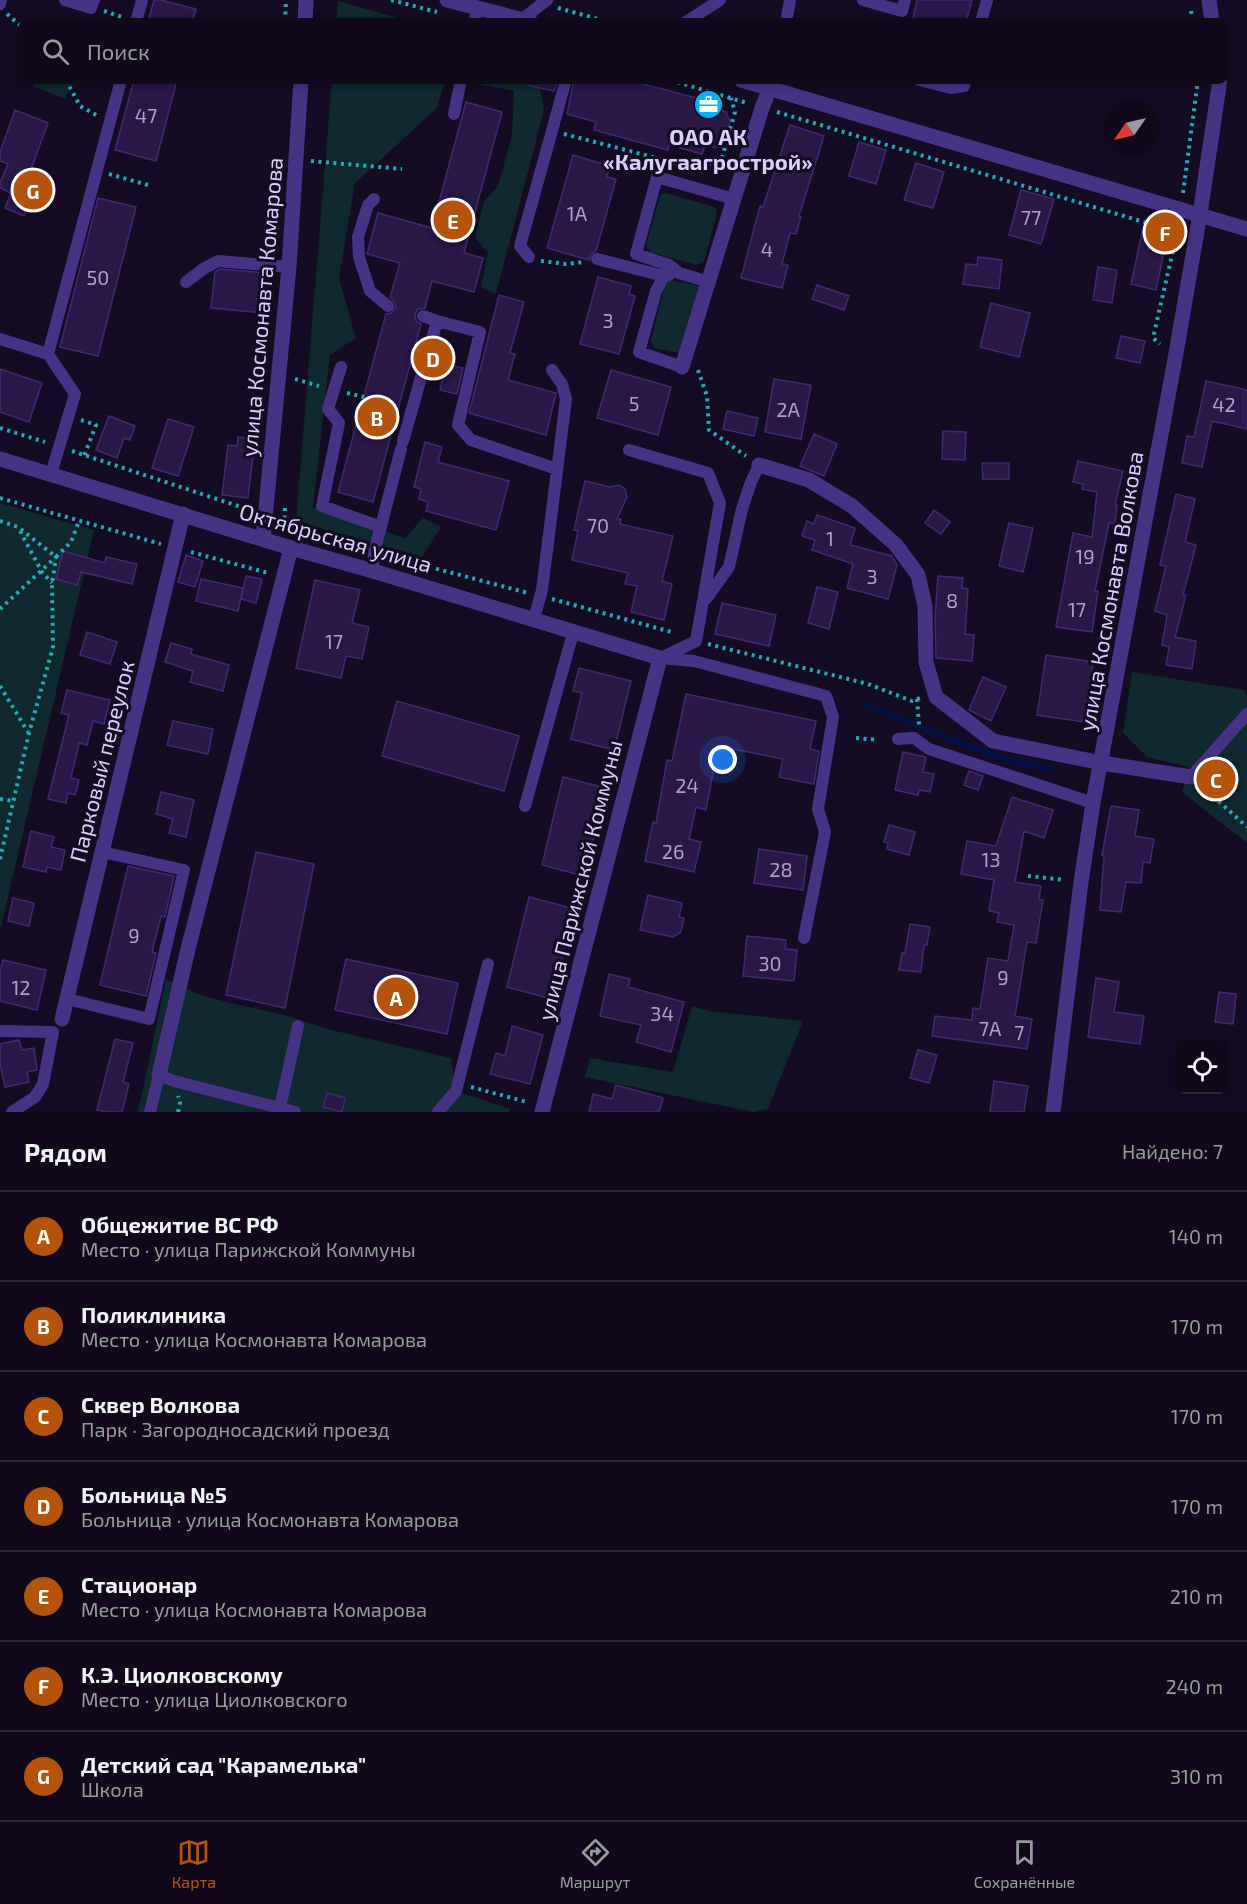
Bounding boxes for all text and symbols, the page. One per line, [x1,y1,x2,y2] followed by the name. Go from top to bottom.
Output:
[18,18,1229,84] search box
[39,35,72,68] icon: search
[87,38,150,64] text: Поиск
[692,88,724,120] office icon: ОАО АК «Калугаагрострой»
[1103,102,1157,156] north arrow
[135,103,157,127] house number: 47
[603,123,813,174] place label: ОАО АК «Калугаагрострой»
[235,156,288,458] street label: улица Космонавта Комарова
[14,168,52,213] pin: G
[434,198,472,242] pin: E
[567,201,588,225] house number: 1А
[1021,205,1041,229] house number: 77
[1146,210,1184,254] pin: F
[761,237,773,261] house number: 4
[87,265,109,289] house number: 50
[602,308,614,332] house number: 3
[414,336,452,380] pin: D
[629,391,639,415] house number: 5
[1212,392,1236,416] house number: 42
[358,394,397,440] pin: B
[776,397,800,421] house number: 2А
[1073,449,1148,733] street label: улица Космонавта Волкова
[236,497,435,578] street label: Октябрьская улица
[587,513,609,537] house number: 70
[826,526,834,550] house number: 1
[1075,544,1095,568] house number: 19
[866,564,878,588] house number: 3
[946,588,958,612] house number: 8
[1068,597,1086,621] house number: 17
[325,629,343,653] house number: 17
[63,657,140,865] street label: Парковый переулок
[532,737,627,1023] street label: улица Парижской Коммуны
[708,745,737,774] your location
[1196,756,1236,802] pin: C
[675,773,699,797] house number: 24
[662,839,684,863] house number: 26
[981,847,1001,871] house number: 13
[769,857,793,881] house number: 28
[128,923,140,947] house number: 9
[758,951,782,975] house number: 30
[997,965,1009,989] house number: 9
[376,974,416,1020] pin: A
[11,975,31,999] house number: 12
[650,1001,674,1025] house number: 34
[979,1016,1002,1040] house number: 7А
[1014,1020,1024,1044] house number: 7
[1175,1040,1229,1094] map controls
[1175,1040,1229,1094] button: locate
[24,1136,107,1167] text: Рядом
[1122,1139,1223,1163] text: Найдено: 7
[81,1211,278,1237] text: Общежитие ВС РФ
[37,1224,50,1248] text: A
[1169,1224,1223,1248] text: 140 m
[81,1237,416,1261] text: Место · улица Парижской Коммуны
[81,1301,226,1327] text: Поликлиника
[37,1314,50,1338] text: B
[1171,1314,1223,1338] text: 170 m
[81,1327,427,1351] text: Место · улица Космонавта Комарова
[81,1391,240,1417] text: Сквер Волкова
[38,1404,49,1428] text: C
[1171,1404,1223,1428] text: 170 m
[81,1417,390,1441] text: Парк · Загородносадский проезд
[81,1481,227,1507] text: Больница №5
[37,1494,50,1518] text: D
[1171,1494,1223,1518] text: 170 m
[81,1507,459,1531] text: Больница · улица Космонавта Комарова
[81,1571,197,1597] text: Стационар
[38,1584,49,1608] text: E
[1170,1584,1223,1608] text: 210 m
[81,1597,427,1621] text: Место · улица Космонавта Комарова
[81,1661,283,1687] text: К.Э. Циолковскому
[38,1674,49,1698] text: F
[1165,1674,1223,1698] text: 240 m
[81,1687,348,1711] text: Место · улица Циолковского
[81,1751,366,1777] text: Детский сад "Карамелька"
[37,1764,50,1788] text: G
[1170,1764,1223,1788] text: 310 m
[81,1777,144,1801] text: Школа
[172,1836,216,1891] tab: Карта
[560,1836,630,1891] tab: Маршрут
[974,1836,1075,1891] tab: Сохранённые

